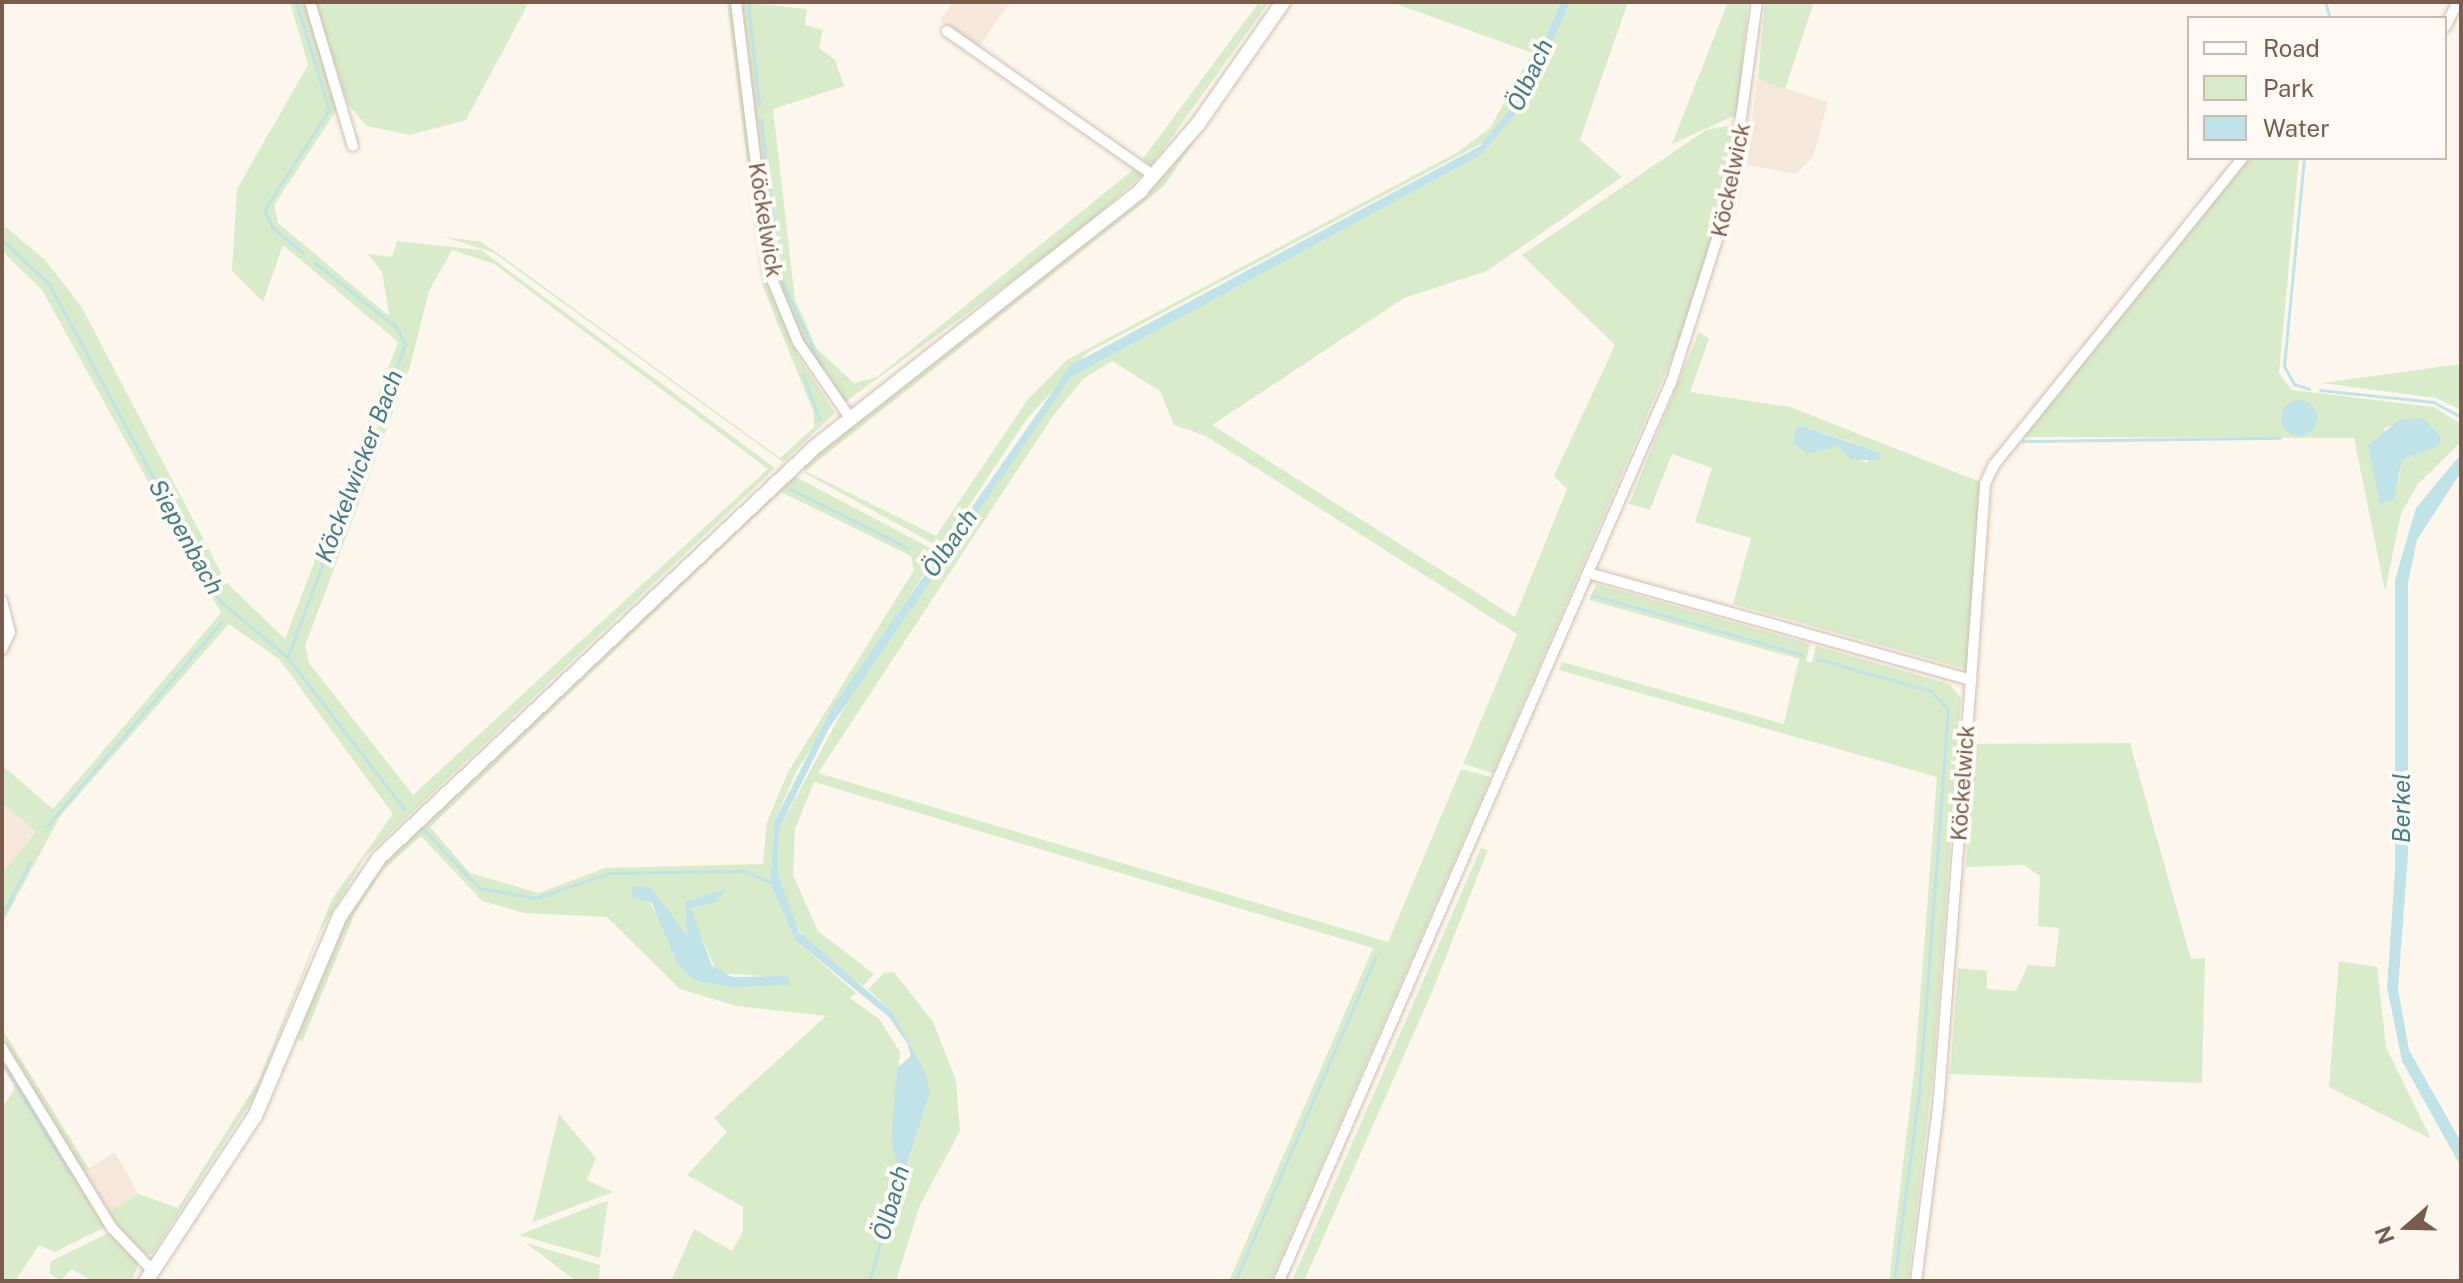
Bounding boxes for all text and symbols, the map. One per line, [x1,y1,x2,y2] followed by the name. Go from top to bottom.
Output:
[2187,16,2447,160] legend
[1501,34,1559,116] water label: Ölbach
[2263,34,2320,62] text: Road
[2263,74,2314,102] text: Park
[2263,114,2330,142] text: Water
[1706,121,1756,239] street label: Köckelwick
[743,161,787,279] street label: Köckelwick
[309,366,409,566] water label: Köckelwicker Bach
[143,474,229,600] water label: Siepenbach
[916,504,984,582] water label: Ölbach
[1946,724,1980,842] street label: Köckelwick
[2388,773,2416,843] water label: Berkel
[867,1162,915,1244] water label: Ölbach
[2367,1187,2447,1267] north arrow
[2369,1223,2400,1248] text: N

